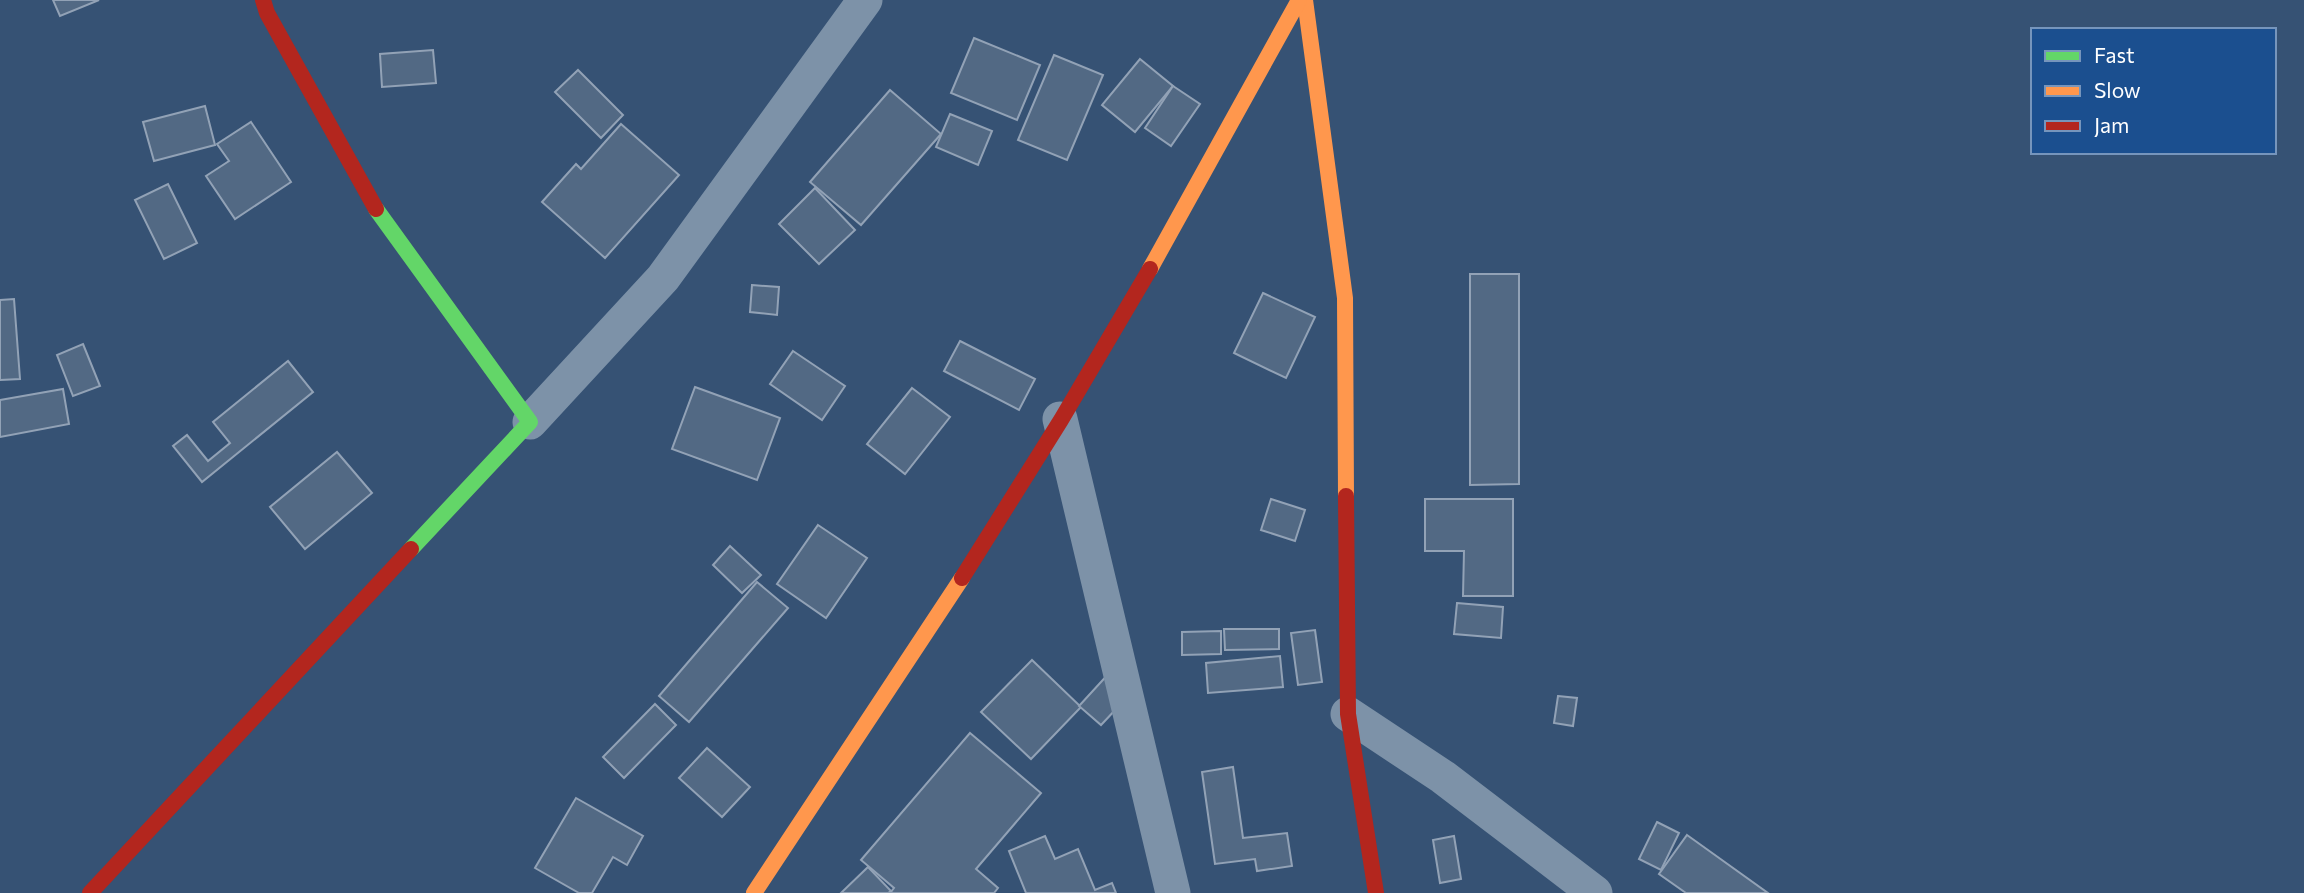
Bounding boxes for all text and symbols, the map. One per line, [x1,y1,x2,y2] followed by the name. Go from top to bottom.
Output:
[2031,28,2276,154] legend
[2094,42,2135,67] text: Fast
[2094,77,2141,102] text: Slow
[2094,112,2129,137] text: Jam

